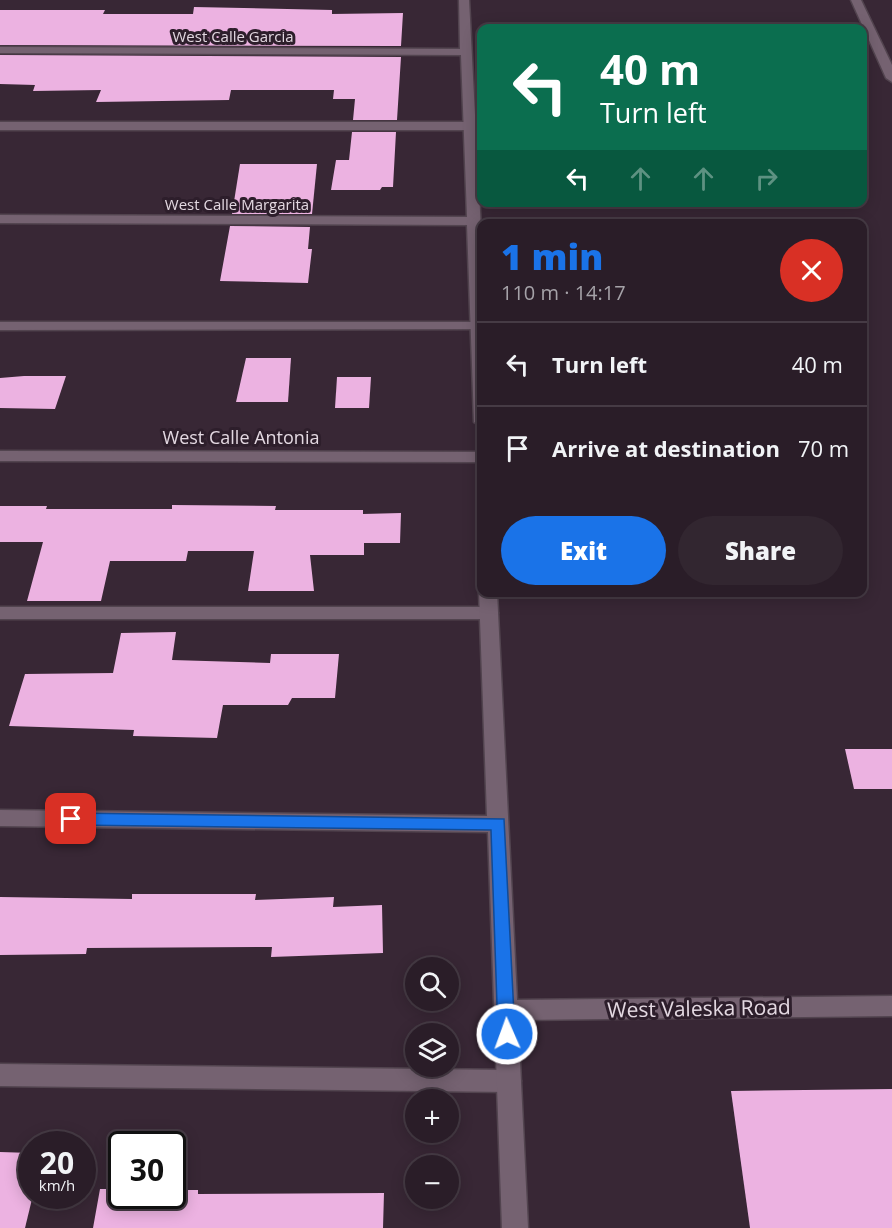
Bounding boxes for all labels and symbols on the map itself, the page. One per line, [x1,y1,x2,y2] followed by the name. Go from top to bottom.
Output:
[172,26,294,46] street label: West Calle Garcia
[165,194,309,214] street label: West Calle Margarita
[163,425,319,449] street label: West Calle Antonia
[45,793,96,844] pin
[607,992,791,1024] street label: West Valeska Road
[475,1002,539,1066] position arrow
[108,1131,186,1209] speed limit sign: 30

